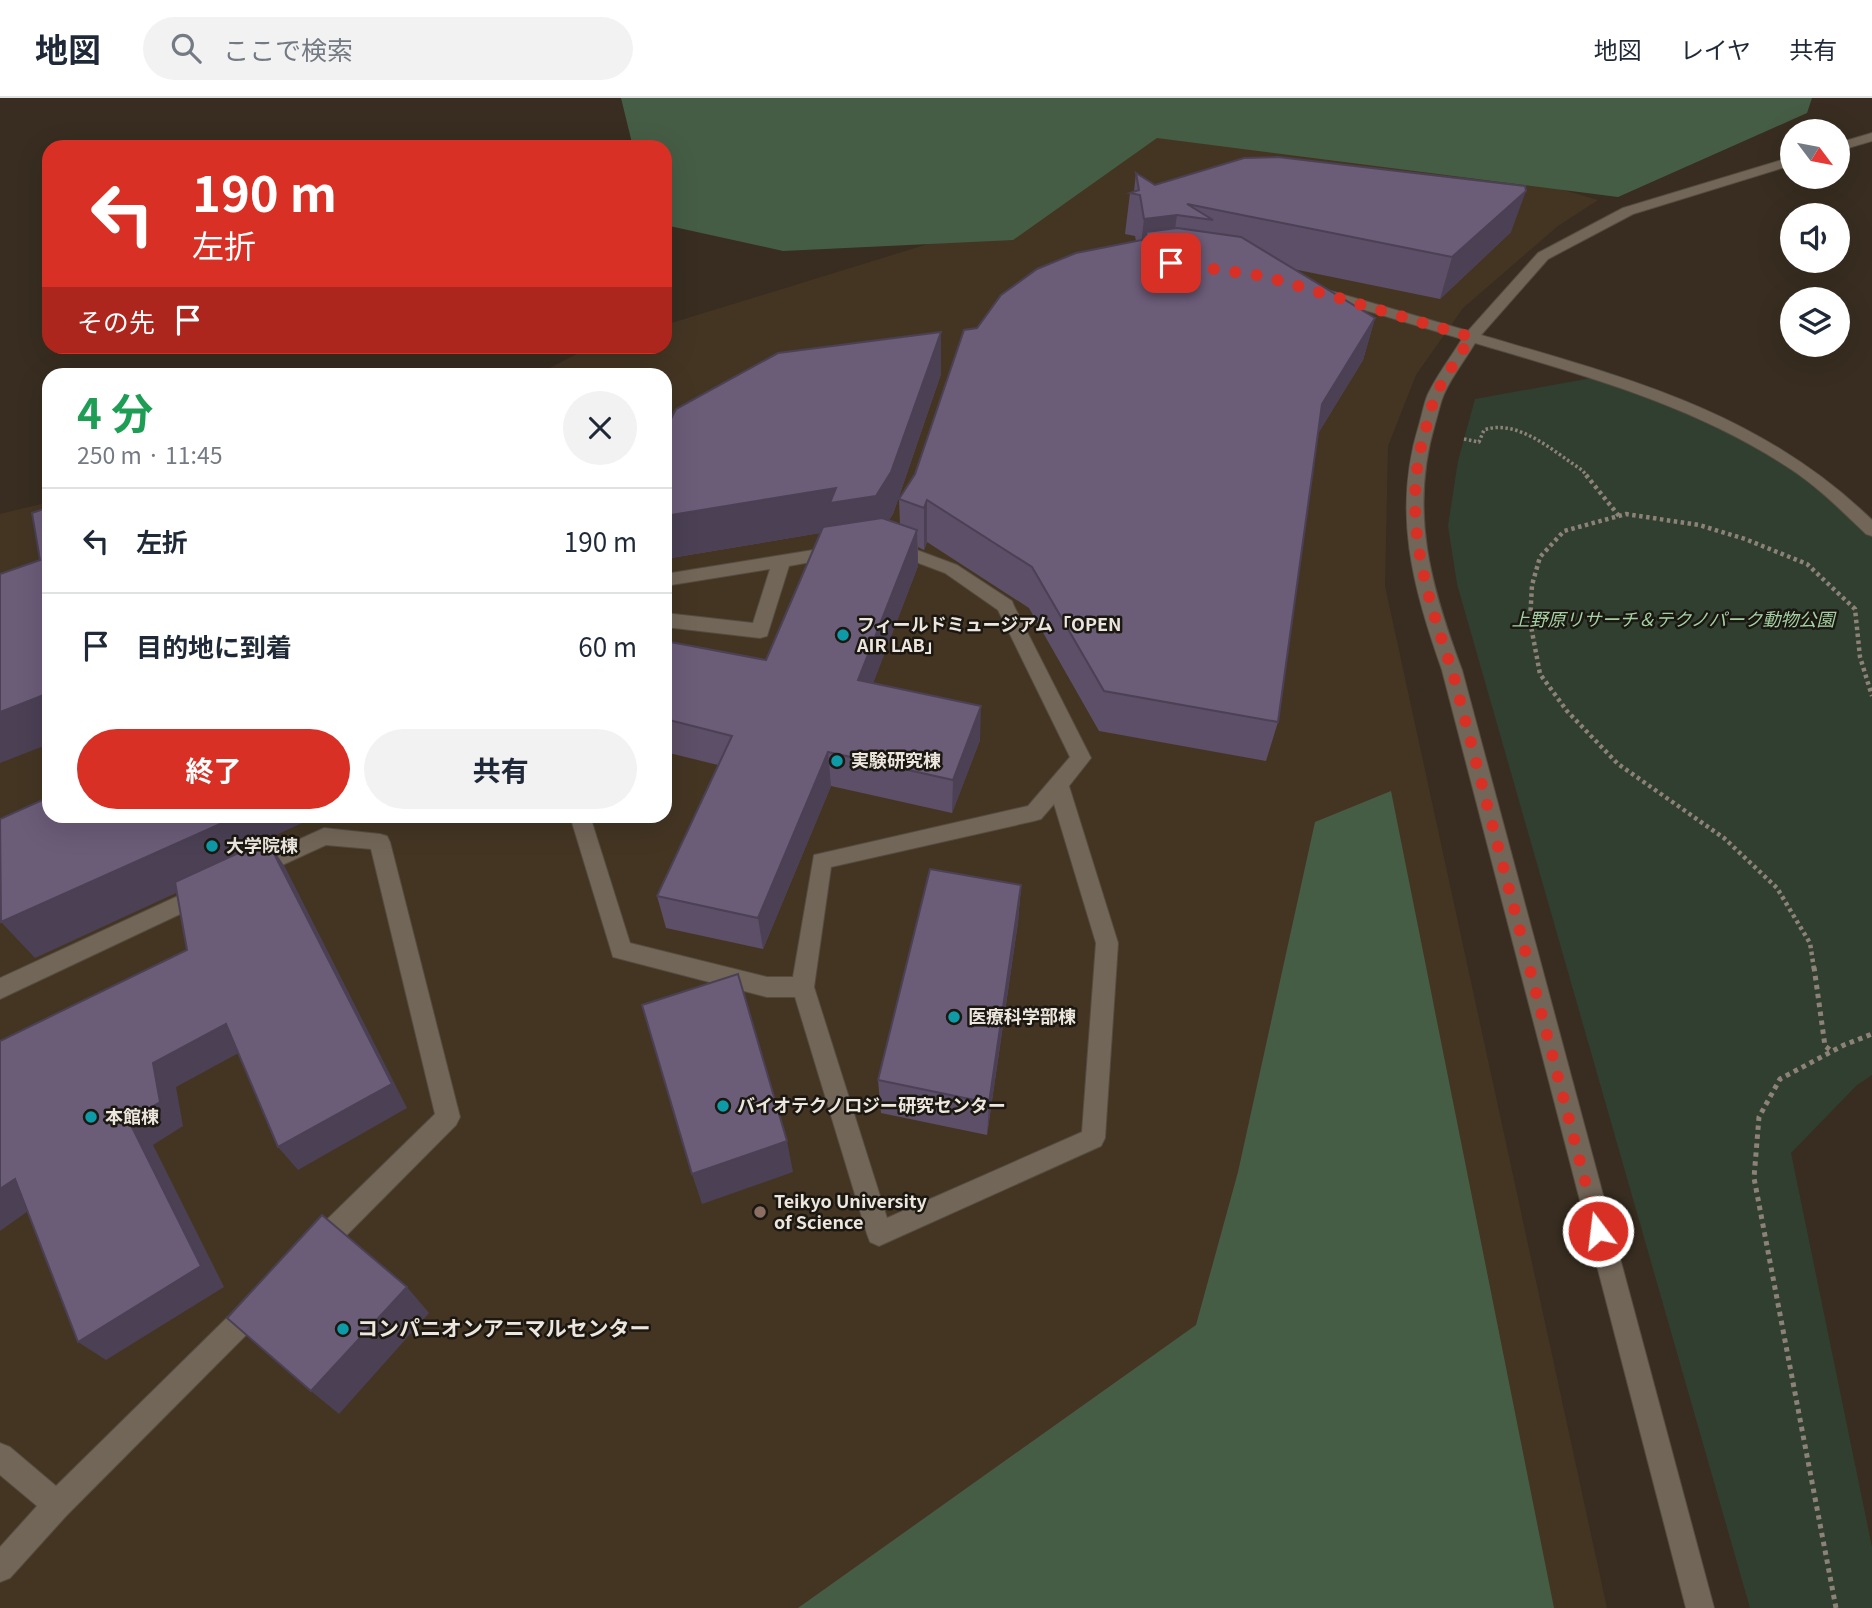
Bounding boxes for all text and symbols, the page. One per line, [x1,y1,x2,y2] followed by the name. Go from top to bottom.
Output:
[143,17,633,80] search box
[35,24,101,72] text: 地図
[167,29,205,67] icon: search
[223,30,353,67] text: ここで検索
[1594,31,1642,66] text: 地図
[1680,31,1751,66] text: レイヤ
[1789,31,1837,66] text: 共有
[1780,119,1850,189] north arrow
[1780,119,1850,357] map controls
[192,155,337,226] text: 190 m
[77,168,168,259] icon: left
[1780,203,1850,273] button: sound
[192,221,256,267] text: 左折
[1141,233,1201,293] pin
[1152,244,1190,282] icon: arrive
[1780,287,1850,357] button: layers
[169,301,207,339] icon: arrive
[77,302,155,339] text: その先
[77,380,153,441] text: 4 分
[563,391,637,465] button: close
[77,437,222,471] text: 250 m · 11:45
[77,522,115,560] icon: left
[136,522,188,559] text: 左折
[564,522,637,559] text: 190 m
[1512,605,1837,631] park label: 上野原リサーチ＆テクノパーク動物公園
[856,610,1121,657] place label: フィールドミュージアム「OPEN AIR LAB」
[77,627,115,665] icon: arrive
[136,627,292,664] text: 目的地に到着
[578,627,637,664] text: 60 m
[835,627,851,643] marker: フィールドミュージアム「OPEN AIR LAB」
[77,729,350,809] button: 終了
[364,729,637,809] button: 共有
[851,746,941,772] place label: 実験研究棟
[829,753,845,769] marker: 実験研究棟
[226,831,298,857] place label: 大学院棟
[204,838,220,854] marker: 大学院棟
[968,1002,1076,1028] place label: 医療科学部棟
[946,1009,962,1025] marker: 医療科学部棟
[737,1091,1006,1117] place label: バイオテクノロジー研究センター
[715,1098,731,1114] marker: バイオテクノロジー研究センター
[105,1102,159,1128] place label: 本館棟
[83,1109,99,1125] marker: 本館棟
[774,1187,928,1234] place label: Teikyo University of Science
[1561,1194,1635,1268] position arrow
[752,1204,768,1220] marker: Teikyo University of Science
[357,1312,651,1342] place label: コンパニオンアニマルセンター
[335,1321,351,1337] marker: コンパニオンアニマルセンター

